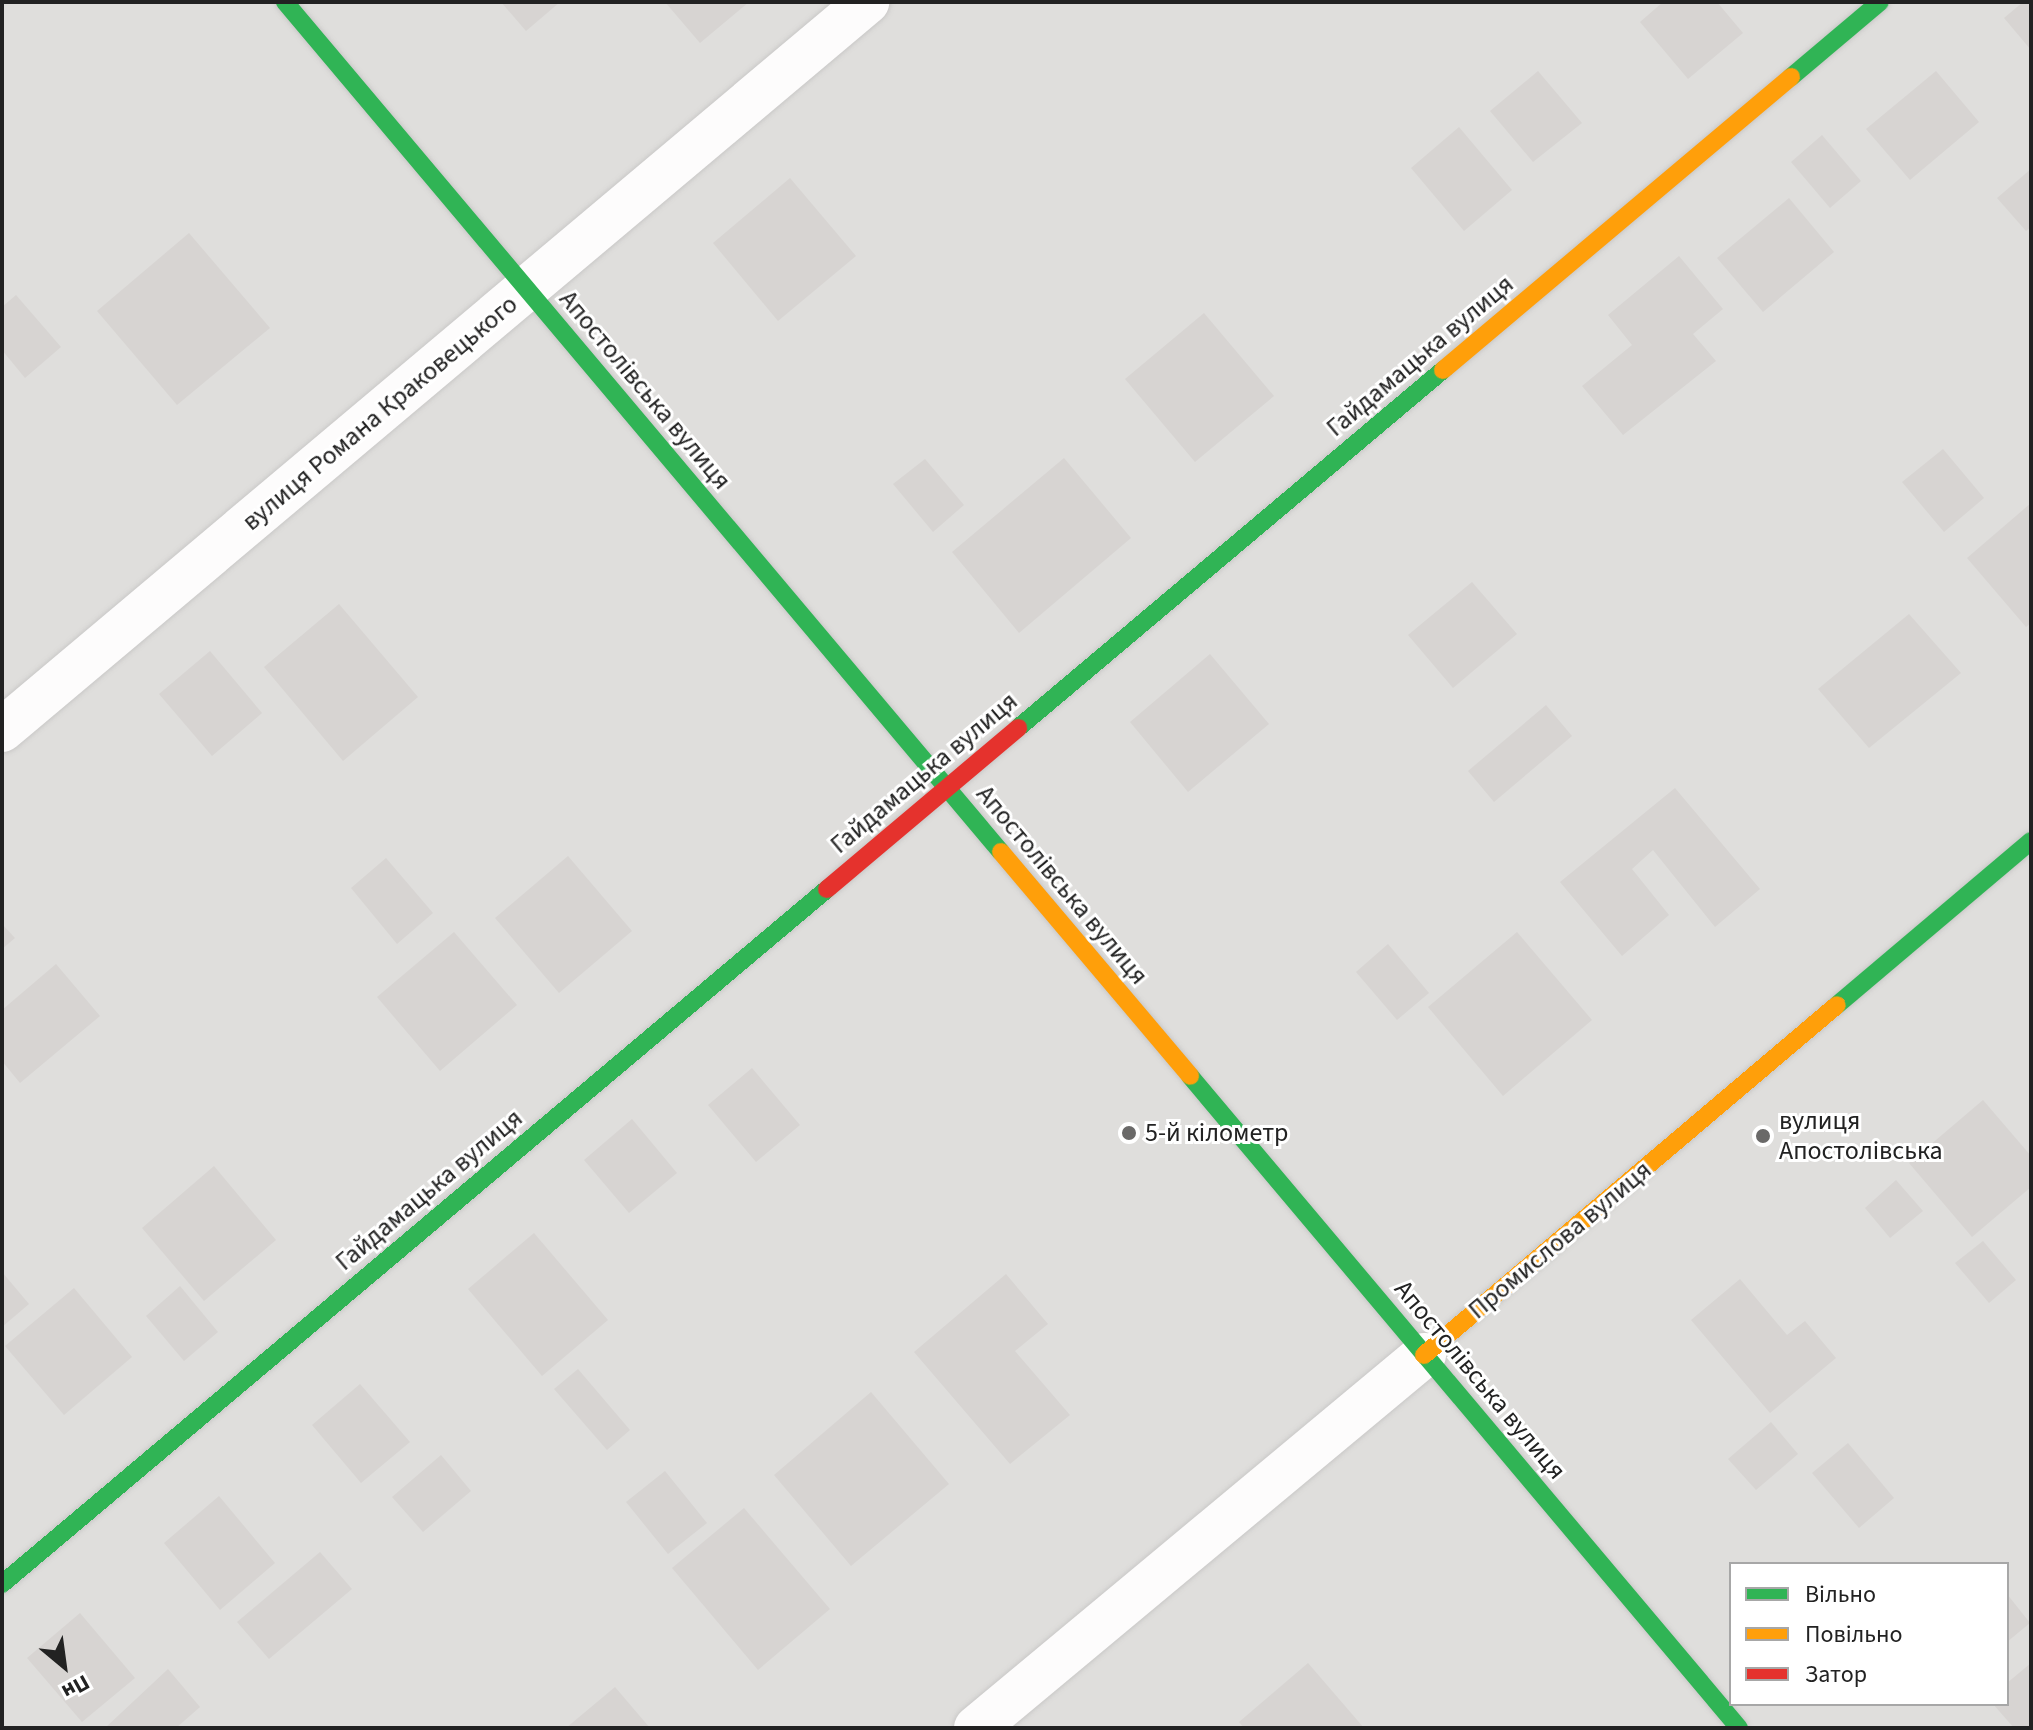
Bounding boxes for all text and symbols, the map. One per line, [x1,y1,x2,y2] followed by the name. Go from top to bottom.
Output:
[1320,269,1520,443] street label: Гайдамацька вулиця
[553,284,737,496] street label: Апостолівська вулиця
[236,289,524,537] street label: вулиця Романа Краковецького
[824,686,1024,860] street label: Гайдамацька вулиця
[970,779,1154,991] street label: Апостолівська вулиця
[329,1103,529,1277] street label: Гайдамацька вулиця
[1779,1105,1943,1166] place label: вулиця Апостолівська
[1145,1117,1289,1149] place label: 5-й кілометр
[1120,1124,1138,1142] marker: 5-й кілометр
[1754,1127,1772,1145] marker: вулиця Апостолівська
[1462,1154,1658,1326] street label: Промислова вулиця
[1388,1274,1572,1486] street label: Апостолівська вулиця
[1729,1562,2009,1706] legend
[1805,1577,1876,1612] text: Вільно
[1805,1617,1903,1652] text: Повільно
[24,1626,104,1706] north arrow
[1805,1657,1867,1692] text: Затор
[56,1666,95,1708] text: Пн

